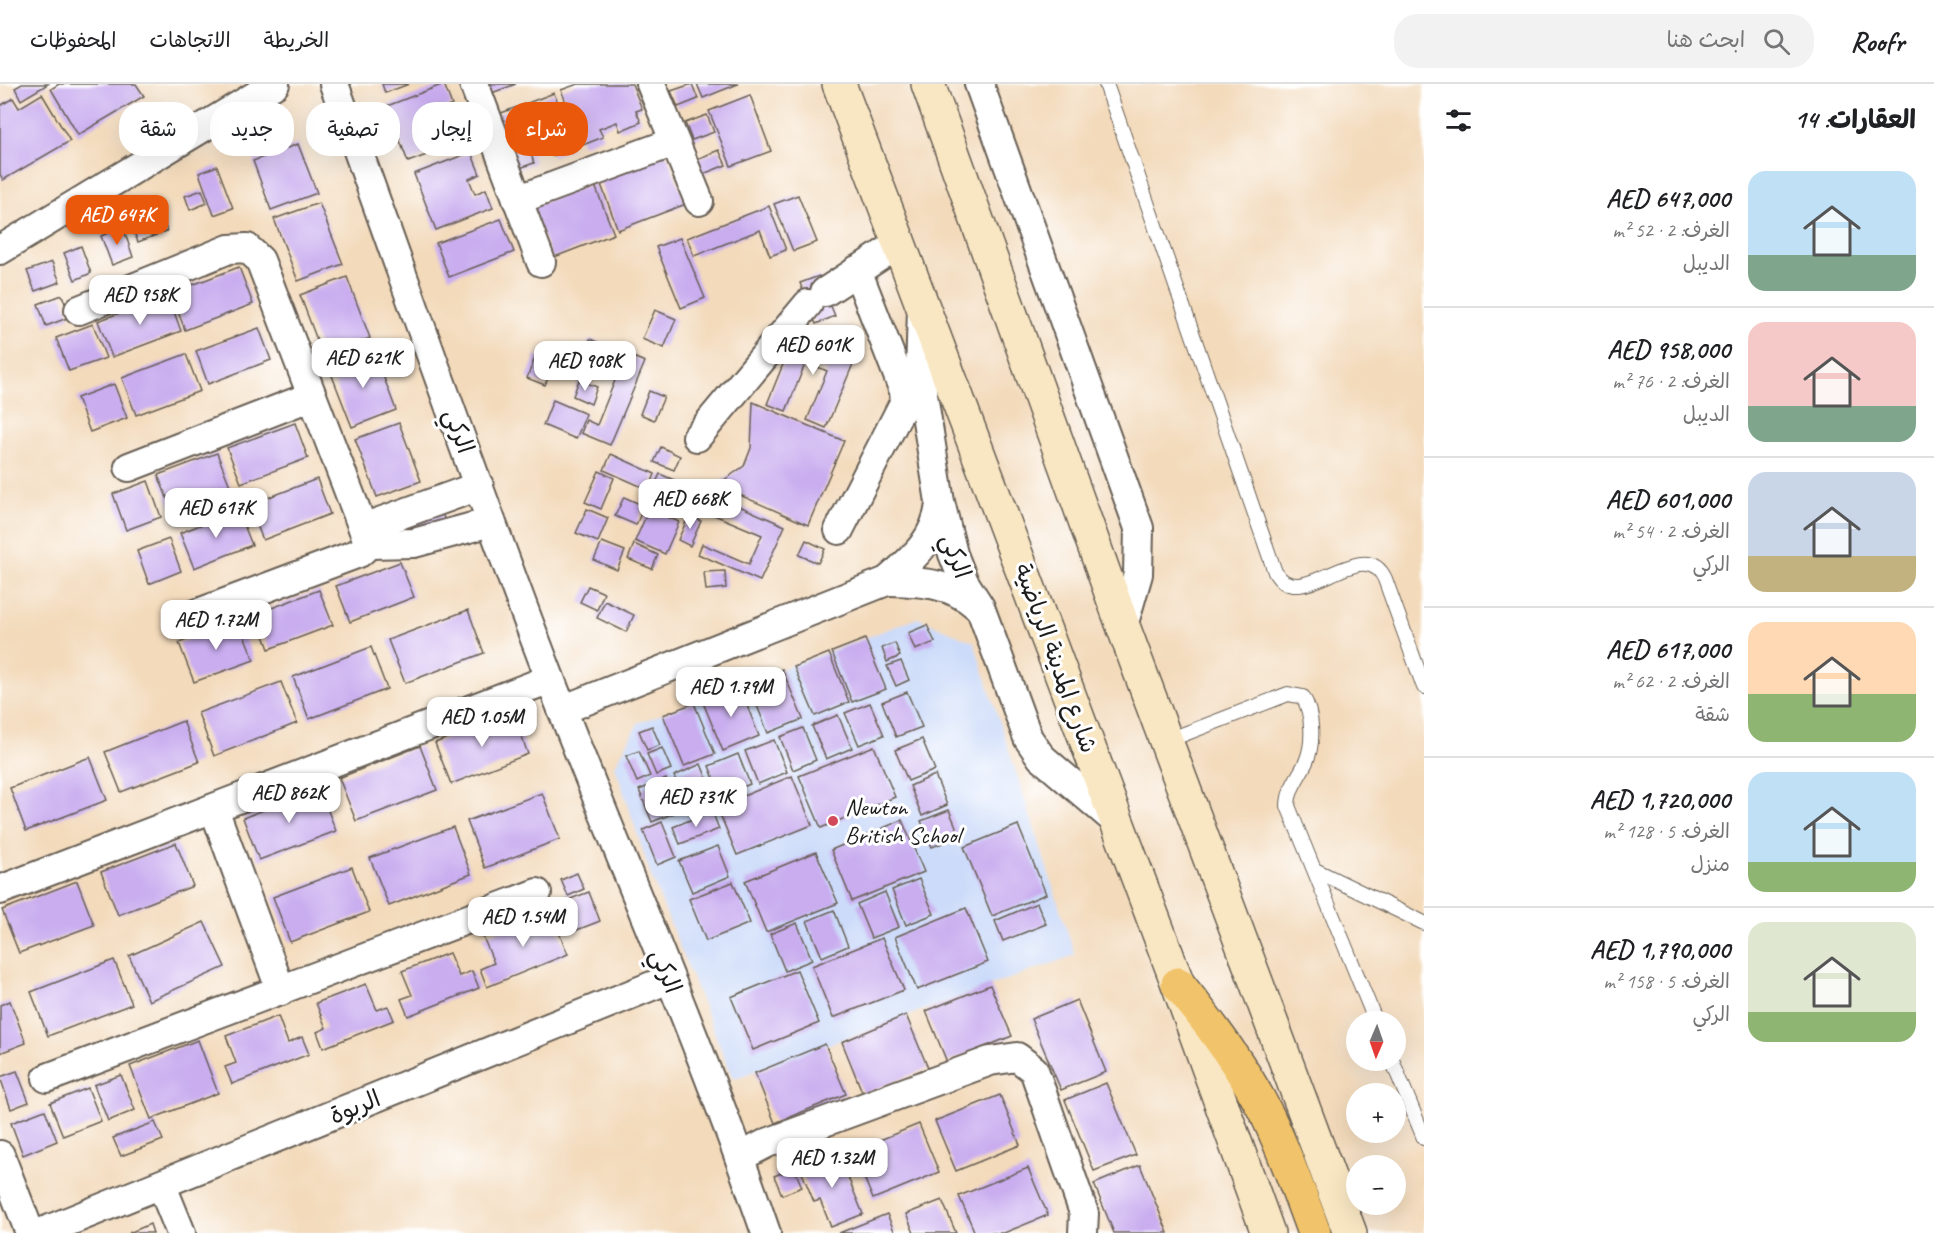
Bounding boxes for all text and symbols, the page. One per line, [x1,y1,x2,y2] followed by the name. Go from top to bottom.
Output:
[1394,14,1814,68] search box
[1850,24,1904,59] text: Roofr
[1760,25,1793,58] icon: search
[1666,26,1745,54] text: ابحث هنا
[30,27,116,53] text: المحفوظات
[149,27,231,53] text: الاتجاهات
[264,27,329,53] text: الخريطة
[119,102,198,156] chip: شقة
[210,102,294,156] chip: جديد
[306,102,400,156] chip: تصفية
[412,102,493,156] chip: إيجار
[505,102,588,156] chip: شراء
[1794,103,1916,136] text: العقارات: 14
[1442,104,1475,137] icon: filters
[1606,182,1730,215] text: AED 647,000
[55,195,179,246] pin: AED 647K
[1796,195,1868,267] icon: home
[80,202,154,227] text: AED 647K
[1612,218,1730,243] text: الغرف: 2 · 52 m²
[1683,251,1730,276] text: الديبل
[78,275,202,326] pin: AED 958K
[103,282,177,307] text: AED 958K
[751,325,875,376] pin: AED 601K
[776,332,850,357] text: AED 601K
[1607,333,1730,366] text: AED 958,000
[301,338,425,389] pin: AED 621K
[523,341,647,392] pin: AED 908K
[326,345,400,370] text: AED 621K
[1796,346,1868,418] icon: home
[548,348,622,373] text: AED 908K
[1612,369,1730,394] text: الغرف: 2 · 76 m²
[1683,402,1730,427] text: الديبل
[432,405,481,459] street label: الركي
[628,479,752,530] pin: AED 668K
[1606,483,1730,516] text: AED 601,000
[652,486,728,511] text: AED 668K
[154,488,278,539] pin: AED 617K
[179,495,253,520] text: AED 617K
[1796,496,1868,568] icon: home
[1612,519,1730,544] text: الغرف: 2 · 54 m²
[929,530,978,584] street label: الركي
[1692,552,1730,577] text: الركي
[1006,559,1104,758] street label: شارع المدينة الرياضية
[147,600,285,651] pin: AED 1.72M
[175,607,257,632] text: AED 1.72M
[1606,633,1730,666] text: AED 617,000
[1796,646,1868,718] icon: home
[662,667,800,718] pin: AED 1.79M
[1612,669,1730,694] text: الغرف: 2 · 62 m²
[690,674,772,699] text: AED 1.79M
[413,697,551,748] pin: AED 1.05M
[1695,702,1730,727] text: شقة
[441,704,523,729] text: AED 1.05M
[227,773,351,824] pin: AED 862K
[634,777,758,828] pin: AED 731K
[252,780,326,805] text: AED 862K
[1590,783,1730,816] text: AED 1,720,000
[659,784,733,809] text: AED 731K
[845,792,964,850] place label: Newton British School
[1796,796,1868,868] icon: home
[826,814,840,828] marker: Newton British School
[1603,819,1730,844] text: الغرف: 5 · 128 m²
[1691,852,1730,877] text: منزل
[454,897,592,948] pin: AED 1.54M
[482,904,564,929] text: AED 1.54M
[1590,933,1730,966] text: AED 1,790,000
[638,944,688,1000] street label: الركي
[1796,946,1868,1018] icon: home
[1603,969,1730,994] text: الغرف: 5 · 158 m²
[1692,1002,1730,1027] text: الركي
[1346,1011,1406,1071] north arrow
[1346,1011,1406,1215] map controls
[325,1083,385,1131] street label: الربوة
[1346,1083,1406,1143] button: +
[763,1138,901,1189] pin: AED 1.32M
[791,1145,873,1170] text: AED 1.32M
[1346,1155,1406,1215] button: −

